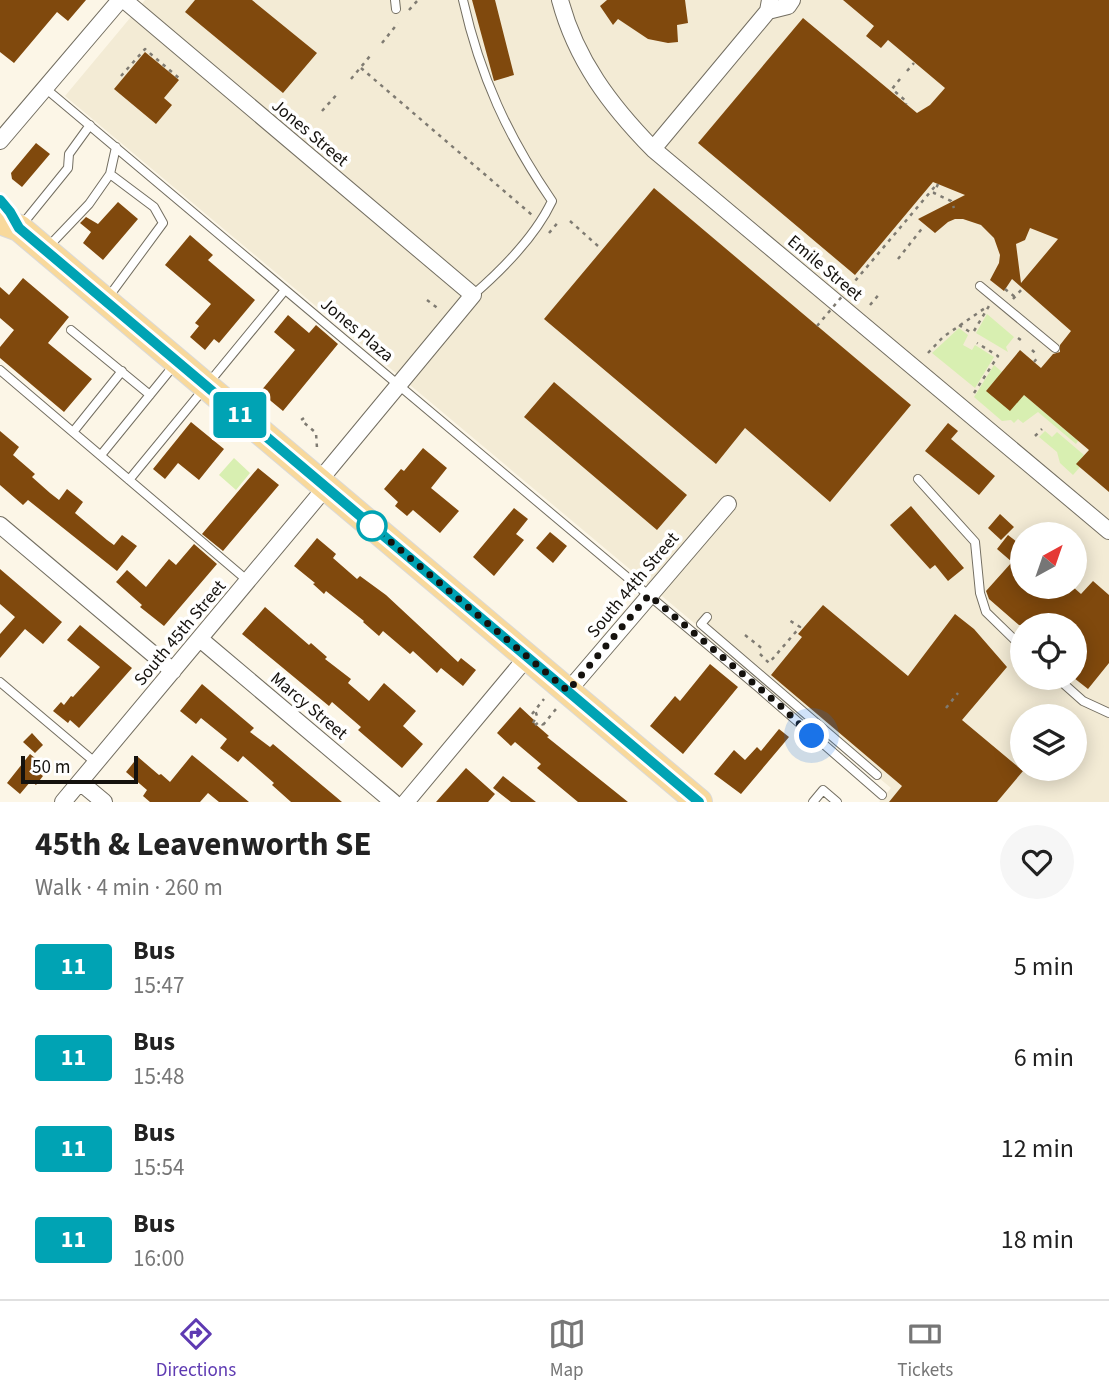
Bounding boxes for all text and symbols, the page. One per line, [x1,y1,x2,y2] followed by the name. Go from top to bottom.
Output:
[266,93,354,173] street label: Jones Street
[782,229,868,307] street label: Emile Street
[315,292,399,368] street label: Jones Plaza
[208,392,272,438] line badge: 11
[227,397,253,432] text: 11
[357,511,387,541] unlabelled marker
[1010,522,1087,598] north arrow
[1010,522,1087,781] map controls
[581,527,685,643] street label: South 44th Street
[128,575,232,691] street label: South 45th Street
[1010,613,1087,690] button: locate
[265,666,353,746] street label: Marcy Street
[1010,704,1087,781] button: layers
[794,718,829,753] your location
[21,753,138,785] scale bar
[32,754,70,781] text: 50 m
[35,821,372,868] text: 45th & Leavenworth SE
[1000,825,1074,899] button: heart
[35,871,223,904] text: Walk · 4 min · 260 m
[133,932,175,969] text: Bus
[1014,948,1074,985] text: 5 min
[61,949,86,984] text: 11
[133,969,184,1002] text: 15:47
[133,1023,175,1060] text: Bus
[1014,1039,1074,1076] text: 6 min
[61,1040,86,1075] text: 11
[133,1060,184,1093] text: 15:48
[133,1114,175,1151] text: Bus
[1001,1130,1074,1167] text: 12 min
[61,1131,86,1166] text: 11
[133,1151,184,1184] text: 15:54
[133,1205,175,1242] text: Bus
[1001,1221,1074,1258] text: 18 min
[61,1222,86,1257] text: 11
[133,1242,184,1275] text: 16:00
[156,1315,236,1384] tab: Directions
[548,1315,586,1384] tab: Map
[897,1315,953,1384] tab: Tickets

